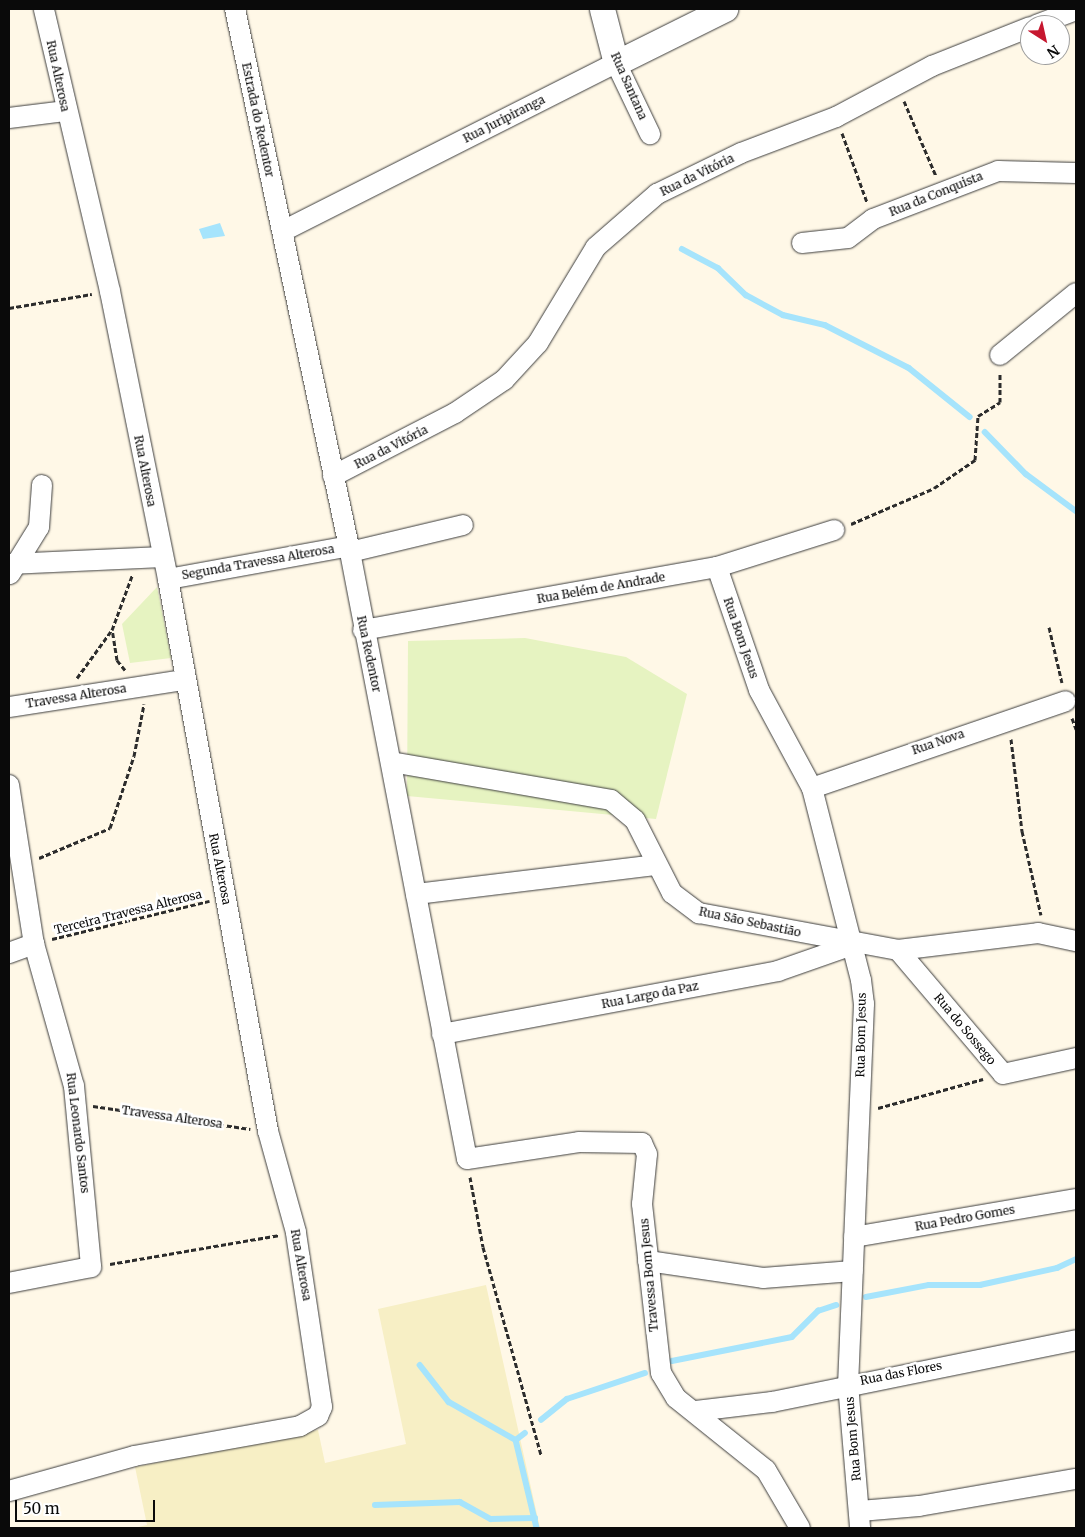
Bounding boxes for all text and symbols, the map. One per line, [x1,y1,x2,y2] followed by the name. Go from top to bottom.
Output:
[1020,15,1070,65] north arrow
[43,39,73,113] street label: Rua Alterosa
[1043,41,1063,62] text: N
[608,50,650,122] street label: Rua Santana
[239,61,277,179] street label: Estrada do Redentor
[461,92,547,146] street label: Rua Juripiranga
[658,151,736,199] street label: Rua da Vitória
[887,169,985,219] street label: Rua da Conquista
[352,422,430,472] street label: Rua da Vitória
[131,434,159,508] street label: Rua Alterosa
[181,541,335,583] street label: Segunda Travessa Alterosa
[536,570,666,606] street label: Rua Belém de Andrade
[720,596,762,680] street label: Rua Bom Jesus
[354,614,384,694] street label: Rua Redentor
[25,681,127,711] street label: Travessa Alterosa
[910,726,966,758] street label: Rua Nova
[206,832,234,906] street label: Rua Alterosa
[53,887,203,937] street label: Terceira Travessa Alterosa
[698,904,802,940] street label: Rua São Sebastião
[600,979,700,1011] street label: Rua Largo da Paz
[931,990,999,1068] street label: Rua do Sossego
[853,993,869,1077] street label: Rua Bom Jesus
[63,1072,93,1194] street label: Rua Leonardo Santos
[121,1103,223,1131] street label: Travessa Alterosa
[914,1202,1016,1234] street label: Rua Pedro Gomes
[637,1218,661,1332] street label: Travessa Bom Jesus
[288,1228,314,1302] street label: Rua Alterosa
[859,1358,943,1388] street label: Rua das Flores
[842,1396,864,1482] street label: Rua Bom Jesus
[18,1490,158,1522] scale bar
[23,1499,60,1518] text: 50 m

